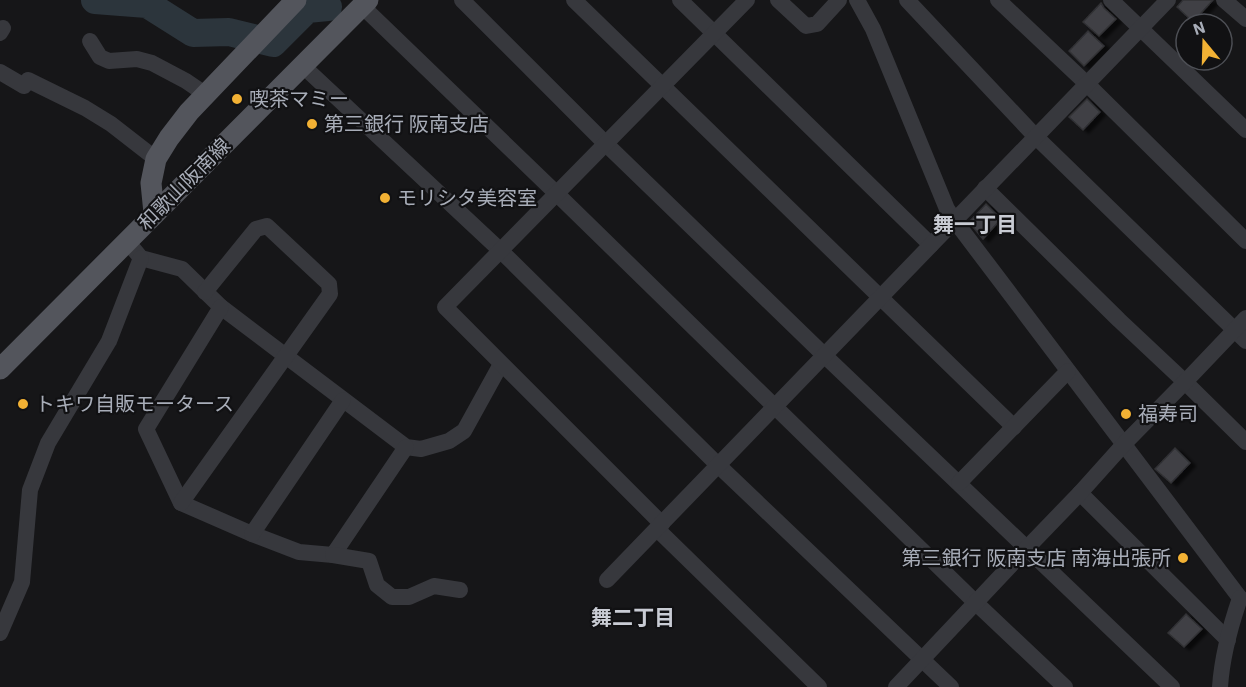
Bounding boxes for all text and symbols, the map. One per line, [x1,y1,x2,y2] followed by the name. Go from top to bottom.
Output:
[1174,12,1234,72] north arrow
[1190,16,1208,39] text: N
[249,85,349,112] place label: 喫茶マミー
[230,92,244,106] marker: 喫茶マミー
[324,110,489,137] place label: 第三銀行 阪南支店
[305,117,319,131] marker: 第三銀行 阪南支店
[132,132,236,236] street label: 和歌山阪南線
[397,184,537,211] place label: モリシタ美容室
[378,191,392,205] marker: モリシタ美容室
[933,210,1017,238] district label: 舞一丁目
[35,390,234,417] place label: トキワ自販モータース
[16,397,30,411] marker: トキワ自販モータース
[1138,400,1198,427] place label: 福寿司
[1119,407,1133,421] marker: 福寿司
[902,544,1171,571] place label: 第三銀行 阪南支店 南海出張所
[1176,551,1190,565] marker: 第三銀行 阪南支店 南海出張所
[591,603,675,631] district label: 舞二丁目

